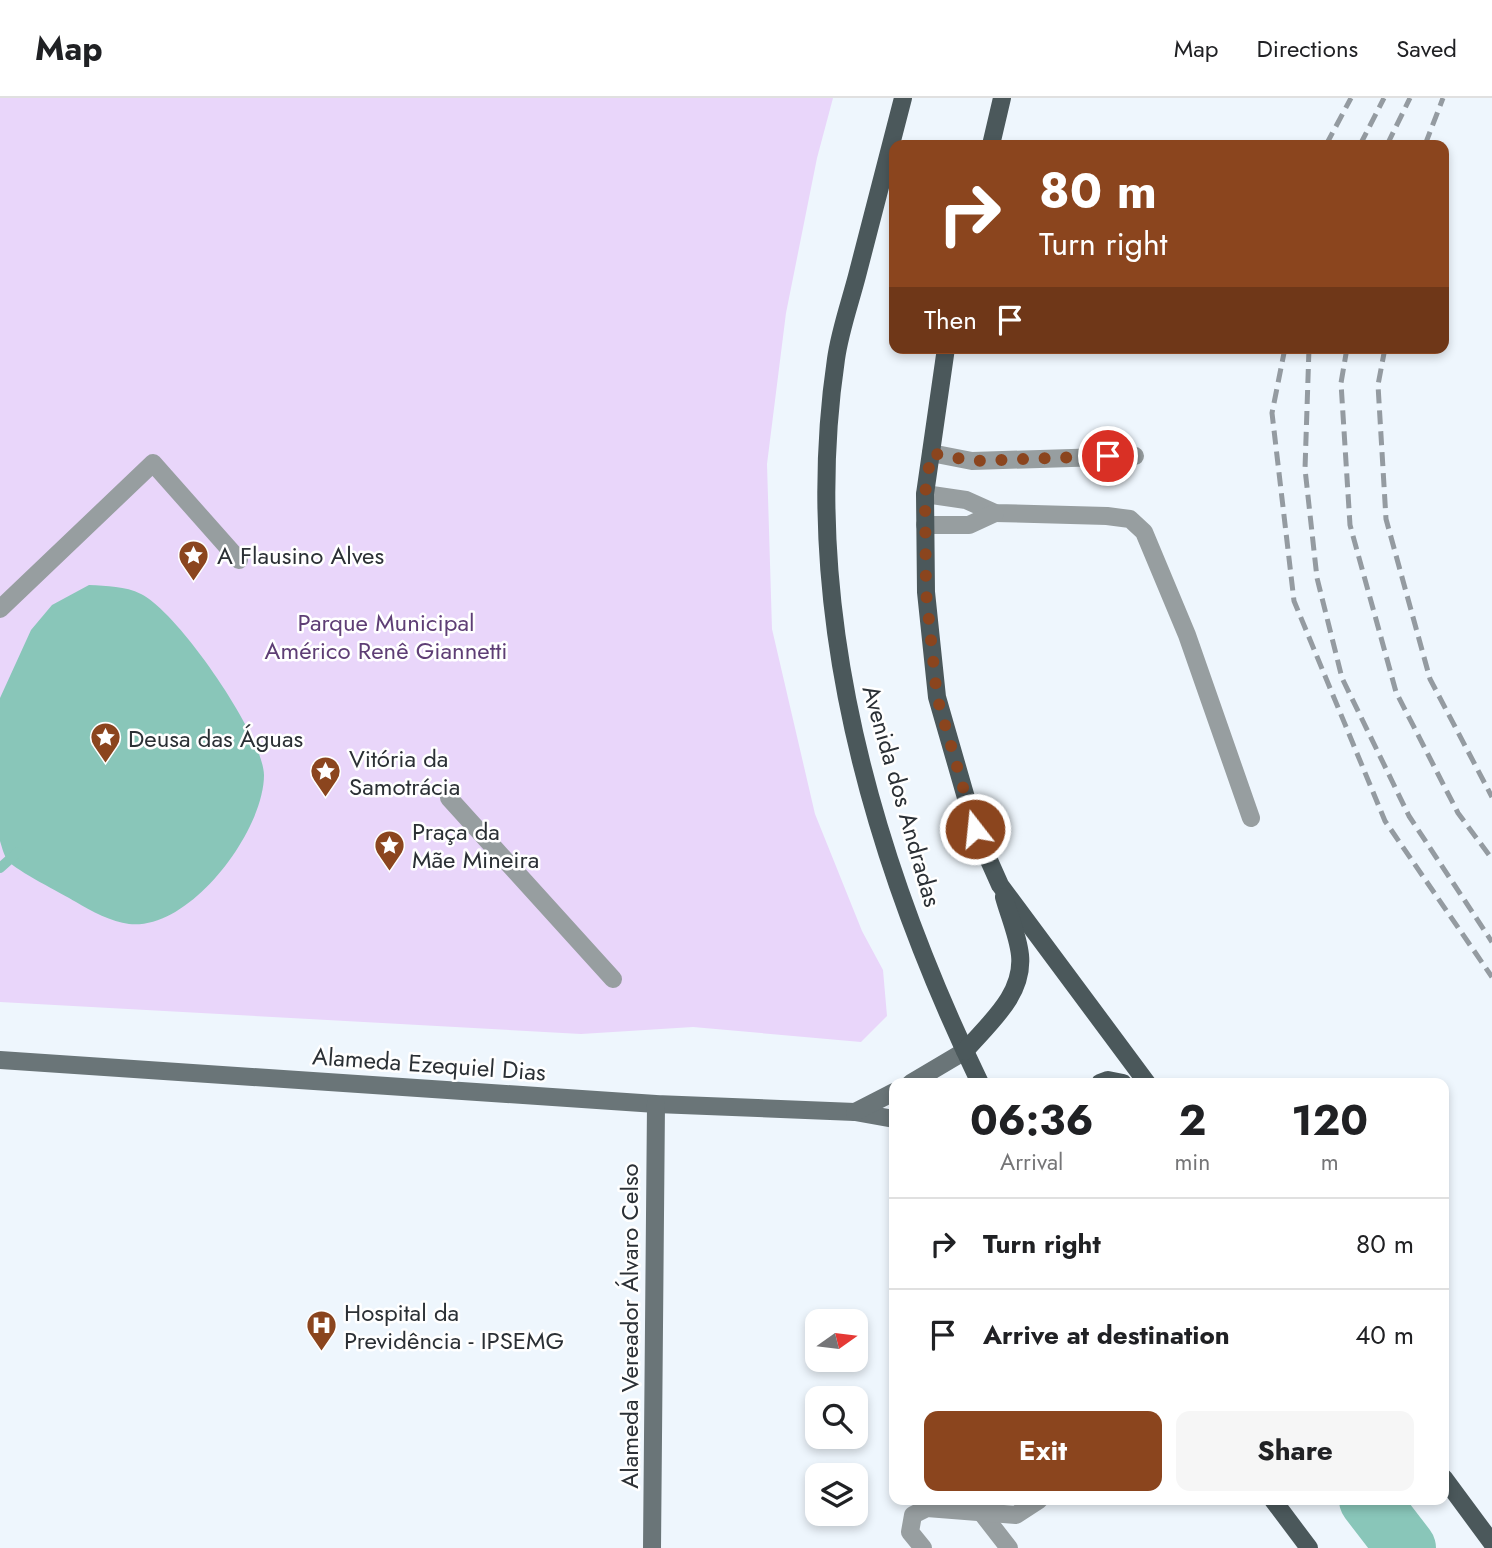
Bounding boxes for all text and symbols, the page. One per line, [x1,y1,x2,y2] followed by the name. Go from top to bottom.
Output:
[35,25,103,72] text: Map
[1174,31,1219,66] text: Map
[1257,31,1358,66] text: Directions
[1396,31,1457,66] text: Saved
[1039,156,1157,226] text: 80 m
[924,168,1015,259] icon: right
[1039,221,1168,267] text: Turn right
[924,301,977,339] text: Then
[991,301,1029,339] icon: arrive
[1078,426,1138,486] pin
[1089,437,1127,475] icon: arrive
[177,538,211,582] place icon: A Flausino Alves
[217,538,384,573] place label: A Flausino Alves
[265,605,507,668] park label: Parque Municipal Américo Renê Giannetti
[854,681,950,911] street label: Avenida dos Andradas
[88,721,122,765] place icon: Deusa das Águas
[128,721,303,756] place label: Deusa das Águas
[349,741,460,804] place label: Vitória da Samotrácia
[309,755,343,799] place icon: Vitória da Samotrácia
[938,792,1012,866] position arrow
[412,814,539,877] place label: Praça da Mãe Mineira
[372,828,406,872] place icon: Praça da Mãe Mineira
[311,1038,547,1090] street label: Alameda Ezequiel Dias
[970,1090,1094,1151] text: 06:36
[1179,1090,1206,1151] text: 2
[1291,1090,1368,1151] text: 120
[1000,1145,1063,1179] text: Arrival
[1174,1145,1210,1179] text: min
[1321,1145,1339,1179] text: m
[612,1163,647,1489] street label: Alameda Vereador Álvaro Celso
[924,1225,962,1263] icon: right
[983,1225,1101,1263] text: Turn right
[1356,1225,1414,1263] text: 80 m
[344,1295,564,1358] place label: Hospital da Previdência - IPSEMG
[304,1309,338,1353] hospital icon: Hospital da Previdência - IPSEMG
[805,1309,868,1372] north arrow
[805,1309,868,1526] map controls
[924,1316,962,1354] icon: arrive
[983,1316,1230,1354] text: Arrive at destination
[1355,1316,1414,1354] text: 40 m
[805,1386,868,1449] button: search
[924,1411,1162,1491] button: Exit
[1176,1411,1414,1491] button: Share
[805,1463,868,1526] button: layers

